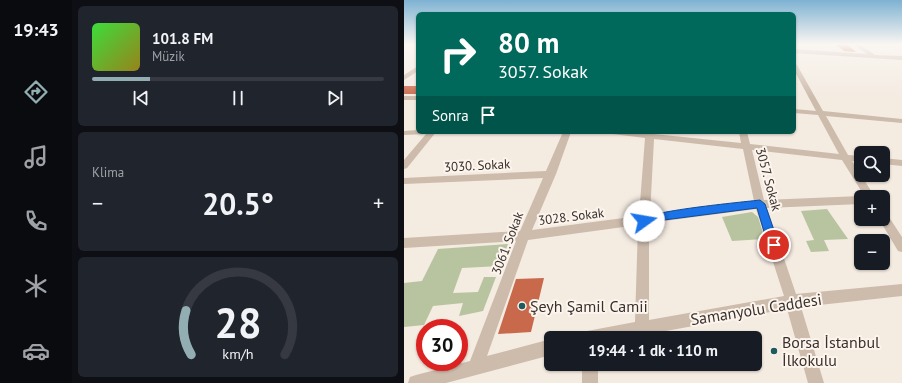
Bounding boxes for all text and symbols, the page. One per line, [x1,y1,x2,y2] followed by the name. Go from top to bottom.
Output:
[13,18,59,41] text: 19:43
[498,24,559,61] text: 80 m
[432,28,484,80] icon: right
[152,29,213,48] text: 101.8 FM
[152,48,185,65] text: Müzik
[498,60,588,83] text: 3057. Sokak
[22,78,50,106] icon: directions
[130,87,152,109] icon: previous
[227,87,249,109] icon: pause
[324,87,346,109] icon: next
[477,104,499,126] icon: arrive
[432,106,469,125] text: Sonra
[22,143,50,171] icon: music
[752,146,785,213] street label: 3057. Sokak
[854,146,890,270] map controls
[854,146,890,182] button: search
[443,155,511,176] street label: 3030. Sokak
[92,164,124,181] text: Klima
[202,184,274,223] text: 20.5°
[92,189,103,217] text: −
[373,189,384,217] text: +
[854,190,890,226] button: +
[623,200,665,242] position arrow
[537,204,606,229] street label: 3028. Sokak
[22,207,50,235] icon: phone
[488,208,528,277] street label: 3061. Sokak
[757,228,791,262] pin
[763,234,785,256] icon: arrive
[854,234,890,270] button: −
[22,272,50,300] icon: climate
[689,289,823,329] street label: Samanyolu Caddesi
[214,296,262,349] text: 28
[530,296,648,316] place label: Şeyh Şamil Camii
[517,301,527,311] marker: Şeyh Şamil Camii
[416,319,468,371] speed limit sign: 30
[782,332,880,370] place label: Borsa İstanbul İlkokulu
[22,337,50,365] icon: car
[588,341,718,360] text: 19:44 · 1 dk · 110 m
[222,344,254,363] text: km/h
[769,346,779,356] marker: Borsa İstanbul İlkokulu

